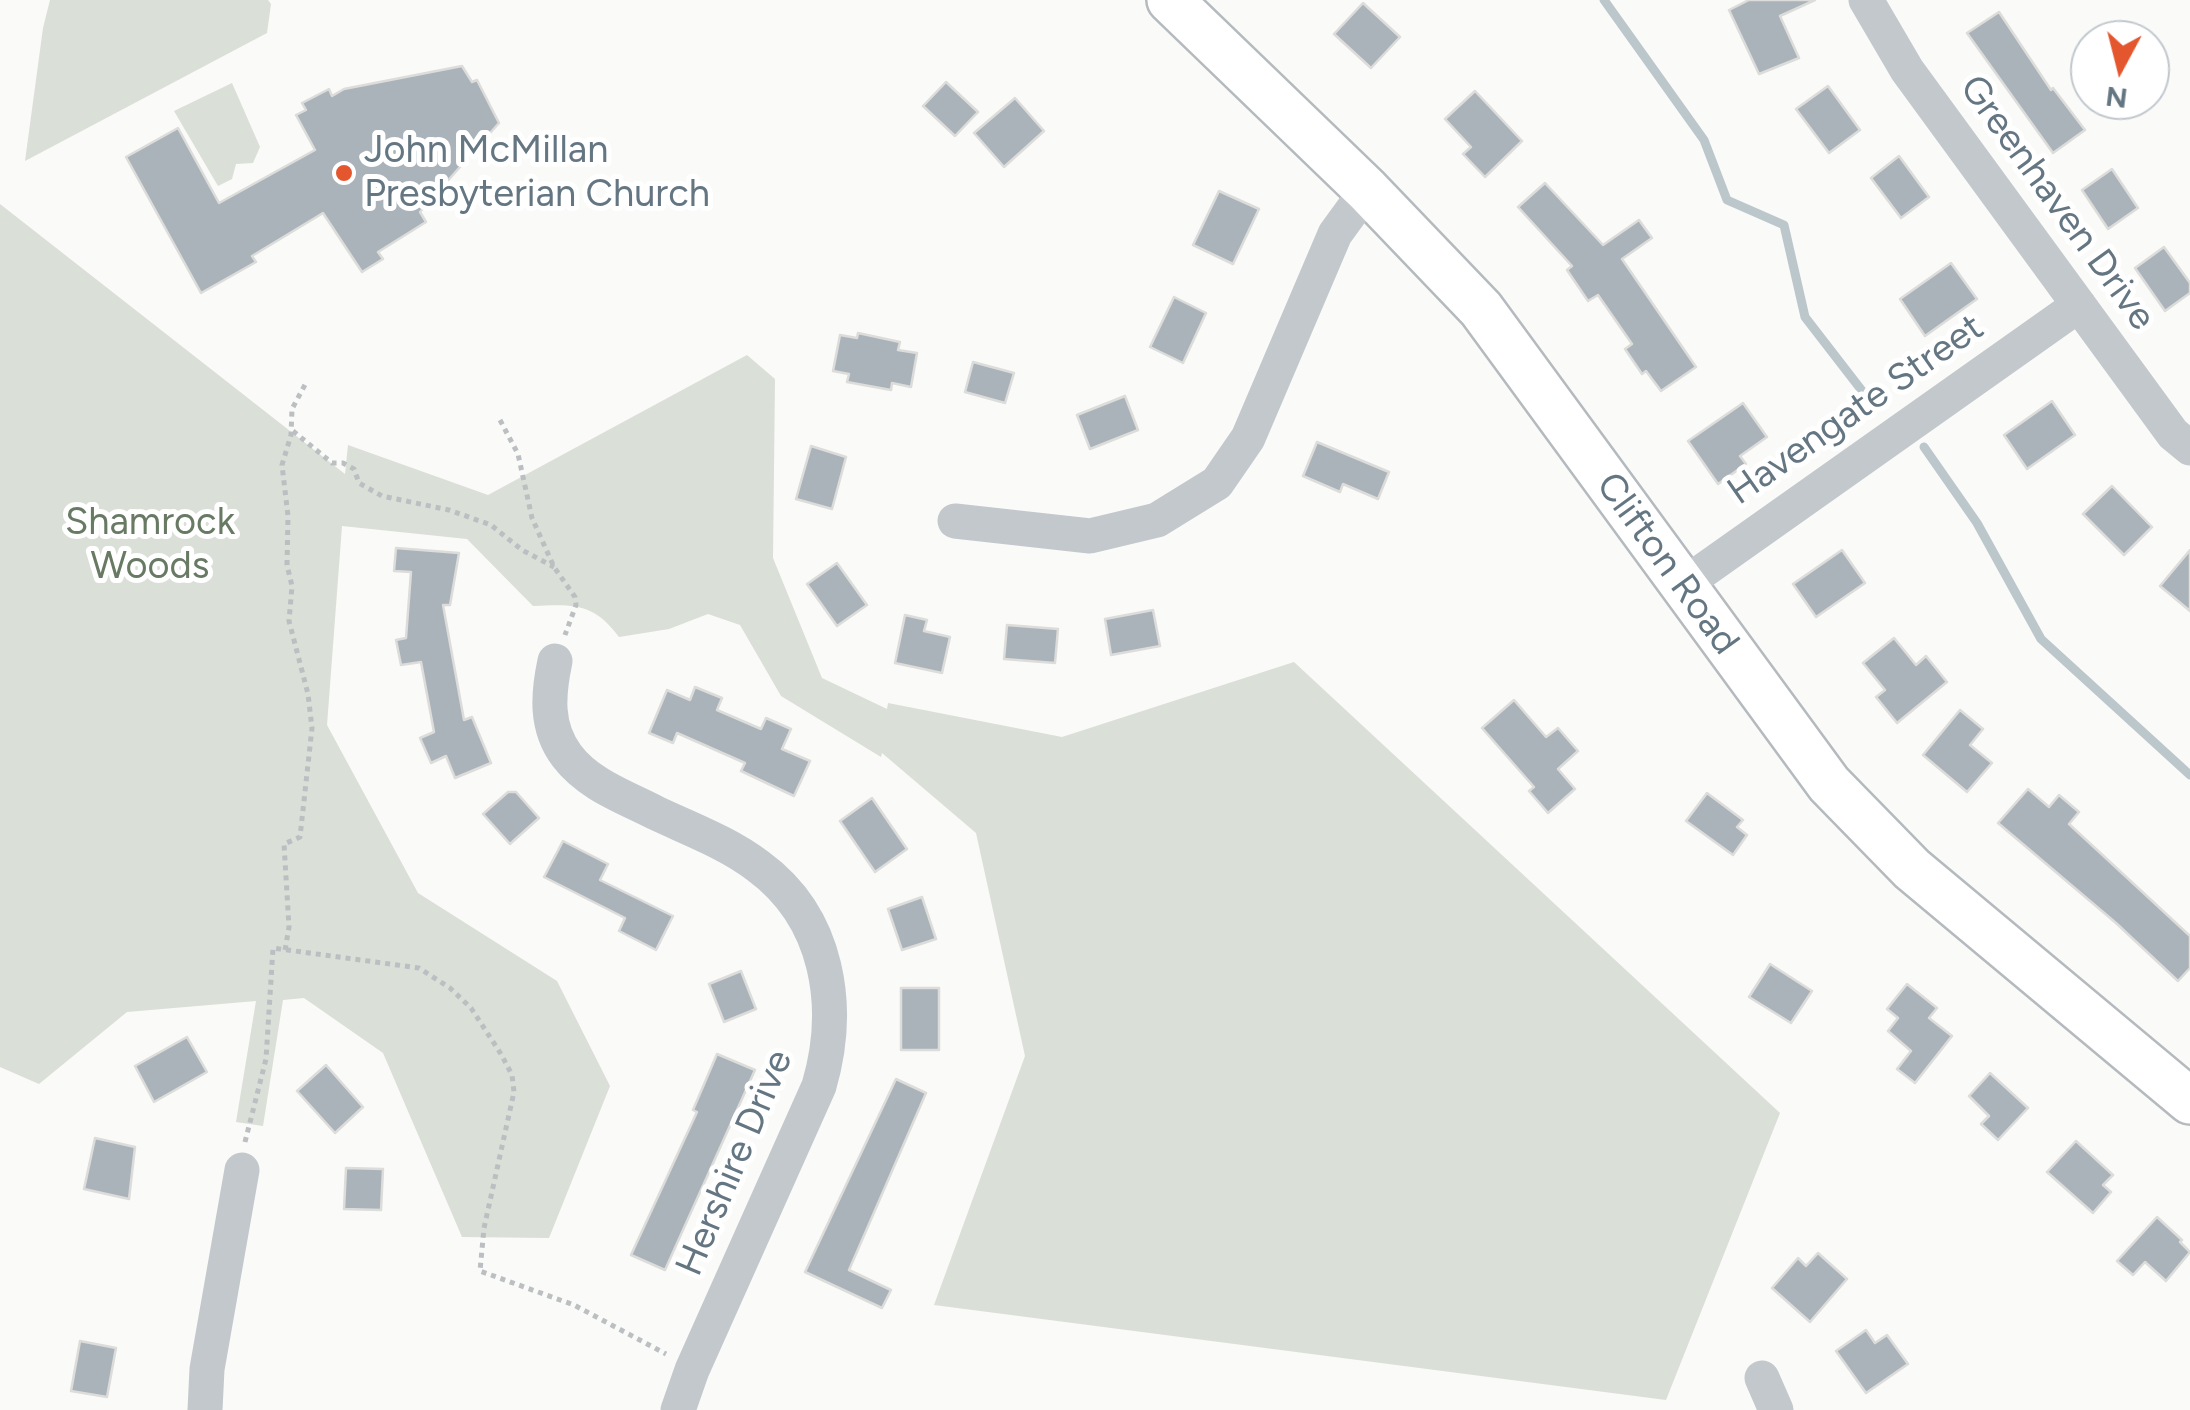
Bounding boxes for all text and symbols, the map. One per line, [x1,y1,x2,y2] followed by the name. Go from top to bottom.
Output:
[2070,20,2170,120] north arrow
[1949,67,2165,339] street label: Greenhaven Drive
[2104,80,2129,116] text: N
[364,128,710,218] place label: John McMillan Presbyterian Church
[333,162,355,184] marker: John McMillan Presbyterian Church
[1719,305,1993,515] street label: Havengate Street
[1586,464,1748,664] street label: Clifton Road
[65,500,235,590] park label: Shamrock Woods
[667,1043,803,1283] street label: Hershire Drive

